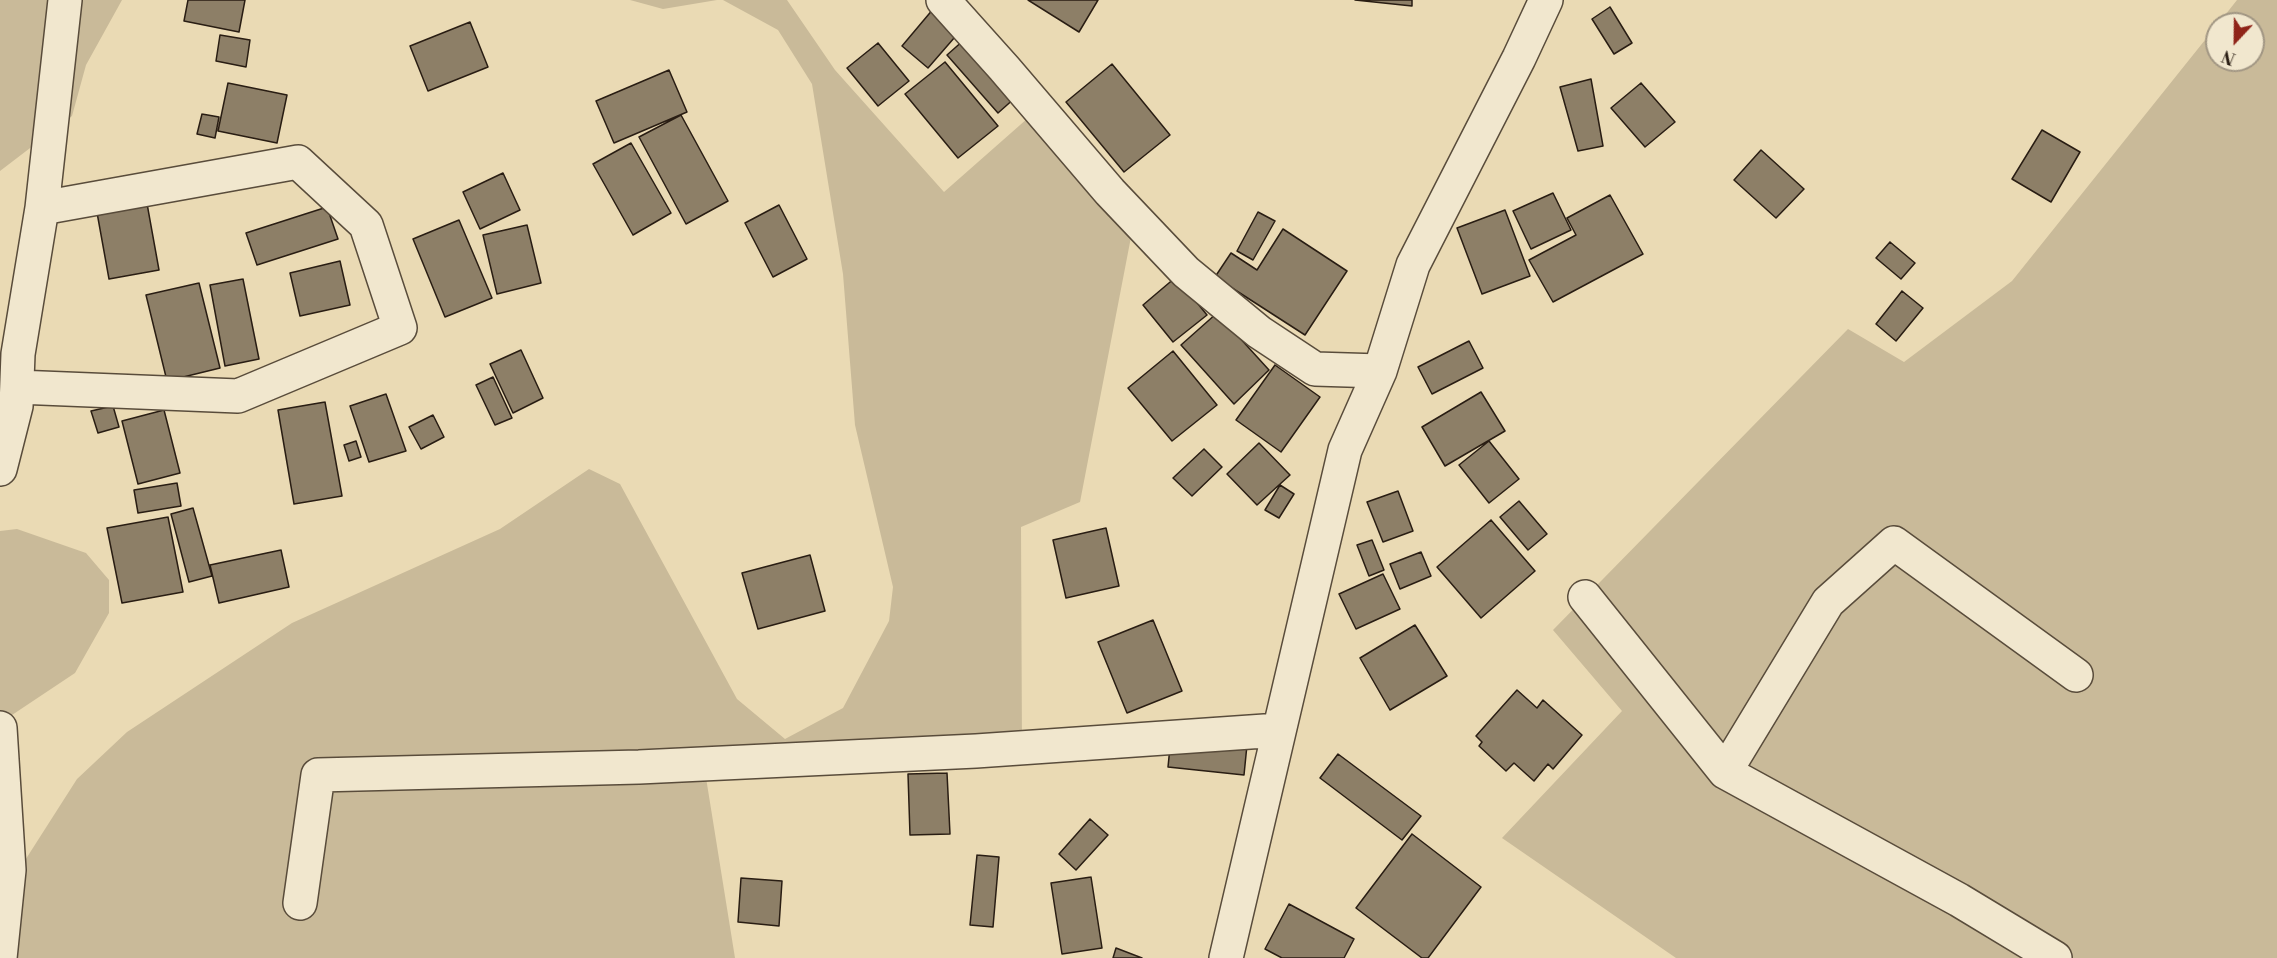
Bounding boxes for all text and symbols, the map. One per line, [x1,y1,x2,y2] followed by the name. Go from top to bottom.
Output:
[2205,12,2265,72] north arrow
[2219,45,2239,68] text: N

